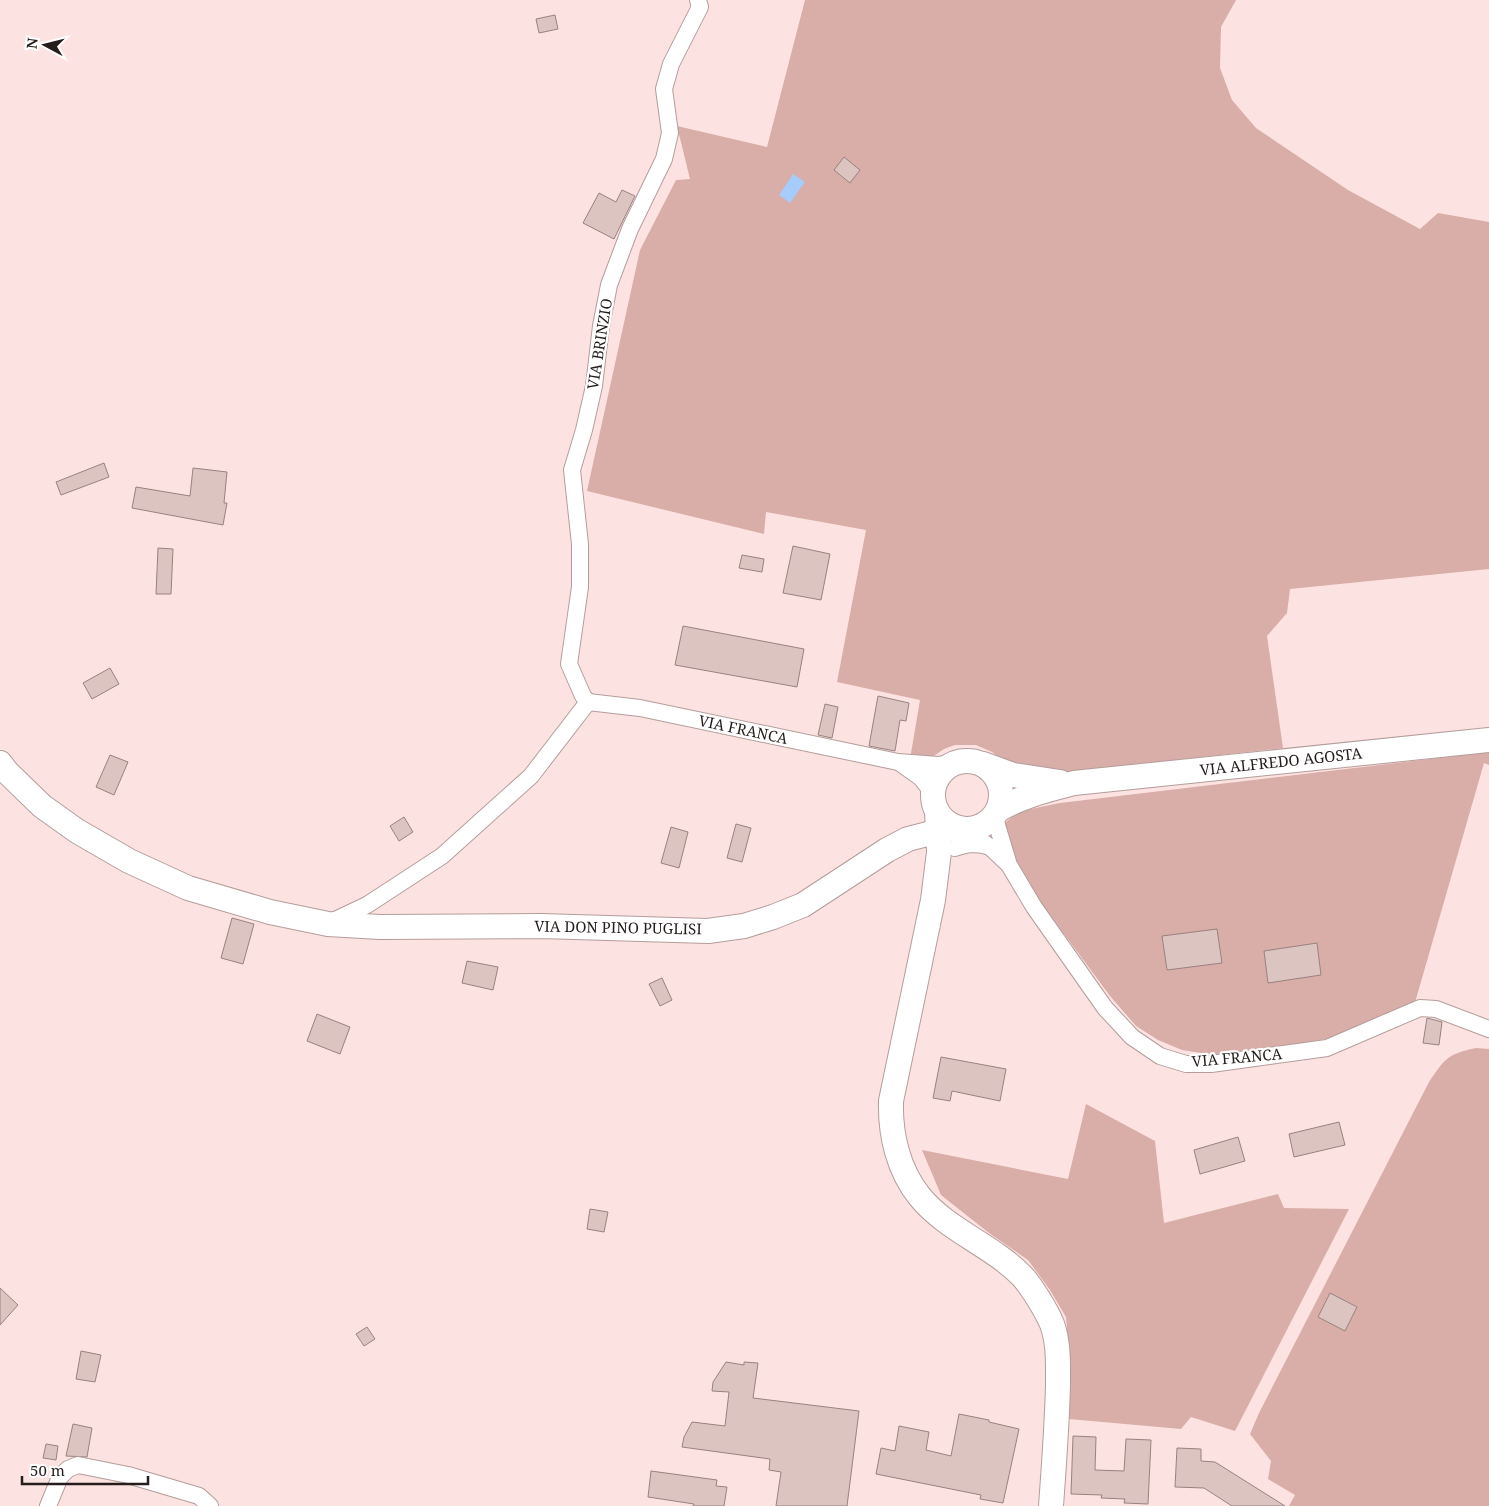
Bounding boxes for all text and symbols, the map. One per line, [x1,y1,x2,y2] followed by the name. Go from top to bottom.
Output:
[20,20,70,70] north arrow
[21,37,42,50] text: N
[582,297,616,391] street label: VIA BRINZIO
[697,710,790,748] street label: VIA FRANCA
[1199,743,1363,779] street label: VIA ALFREDO AGOSTA
[534,916,702,938] street label: VIA DON PINO PUGLISI
[1191,1043,1283,1071] street label: VIA FRANCA
[22,1454,149,1486] scale bar
[30,1460,65,1480] text: 50 m

